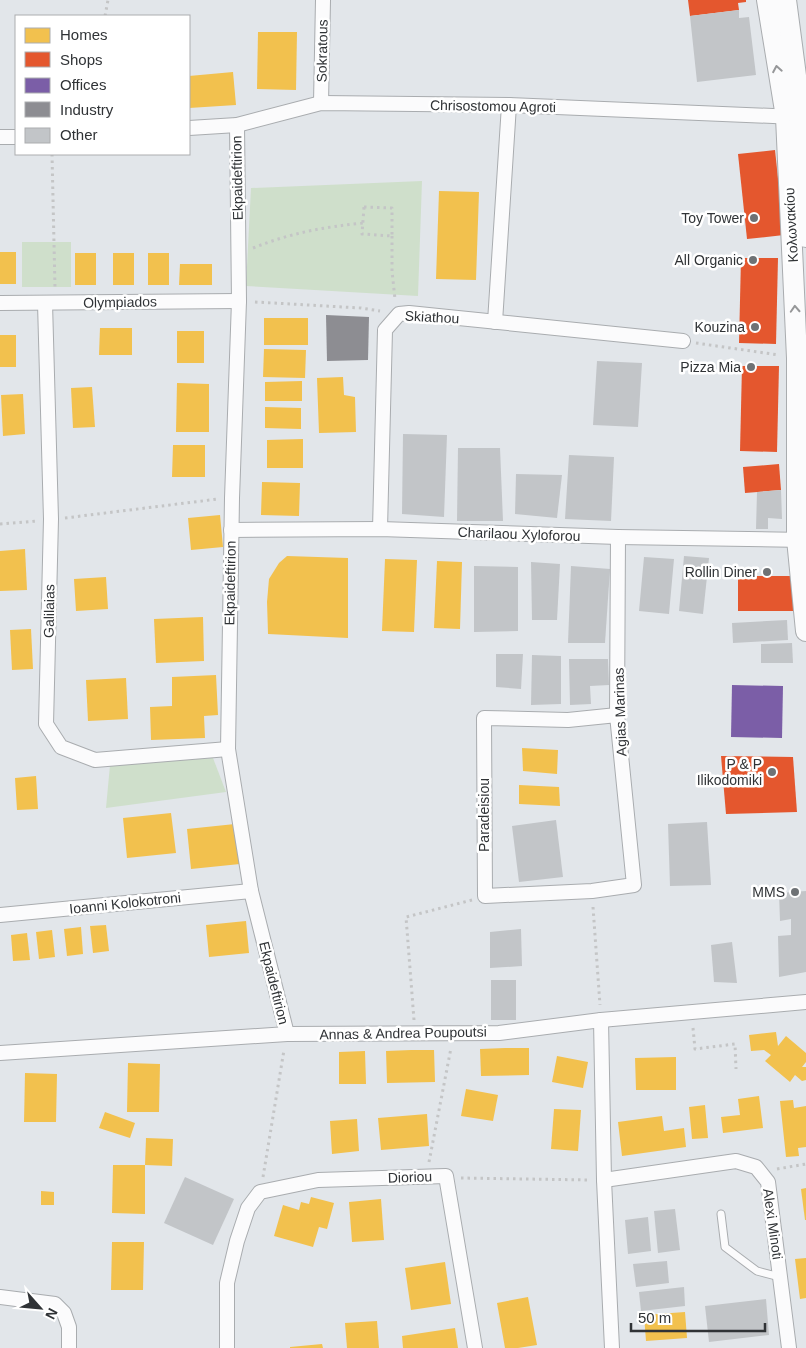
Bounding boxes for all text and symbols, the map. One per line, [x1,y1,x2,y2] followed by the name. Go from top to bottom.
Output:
[15,15,190,155] legend
[313,19,331,83] street label: Sokratous
[60,26,108,43] text: Homes
[60,51,103,68] text: Shops
[773,64,783,73] one-way arrow
[60,76,106,93] text: Offices
[430,97,556,115] street label: Chrisostomou Agroti
[60,101,114,118] text: Industry
[60,126,98,143] text: Other
[228,135,246,221] street label: Ekpaideftirion
[781,187,801,263] street label: Κολωνακίου
[681,210,744,226] place label: Toy Tower
[748,212,760,224] marker: Toy Tower
[675,252,743,268] place label: All Organic
[747,254,759,266] marker: All Organic
[83,293,157,311] street label: Olympiados
[790,305,800,312] one-way arrow
[404,308,460,326] street label: Skiathou
[694,319,745,335] place label: Kouzina
[749,321,761,333] marker: Kouzina
[680,359,741,375] place label: Pizza Mia
[745,361,757,373] marker: Pizza Mia
[457,524,581,544] street label: Charilaou Xyloforou
[221,540,239,626] street label: Ekpaideftirion
[685,564,757,580] place label: Rollin Diner
[761,566,773,578] marker: Rollin Diner
[41,584,57,638] street label: Galilaias
[610,667,630,757] street label: Agias Marinas
[697,756,762,788] place label: P & P Ilikodomiki
[766,766,778,778] marker: P & P Ilikodomiki
[476,778,492,852] street label: Paradeisiou
[752,884,785,900] place label: MMS
[789,886,801,898] marker: MMS
[68,889,182,917] street label: Ioanni Kolokotroni
[256,940,292,1026] street label: Ekpaideftirion
[319,1024,487,1042] street label: Annas & Andrea Poupoutsi
[388,1168,432,1186] street label: Dioriou
[760,1187,786,1261] street label: Alexi Minoti
[15,1283,65,1333] north arrow
[631,1300,765,1332] scale bar
[42,1306,61,1322] text: N
[638,1309,671,1326] text: 50 m

